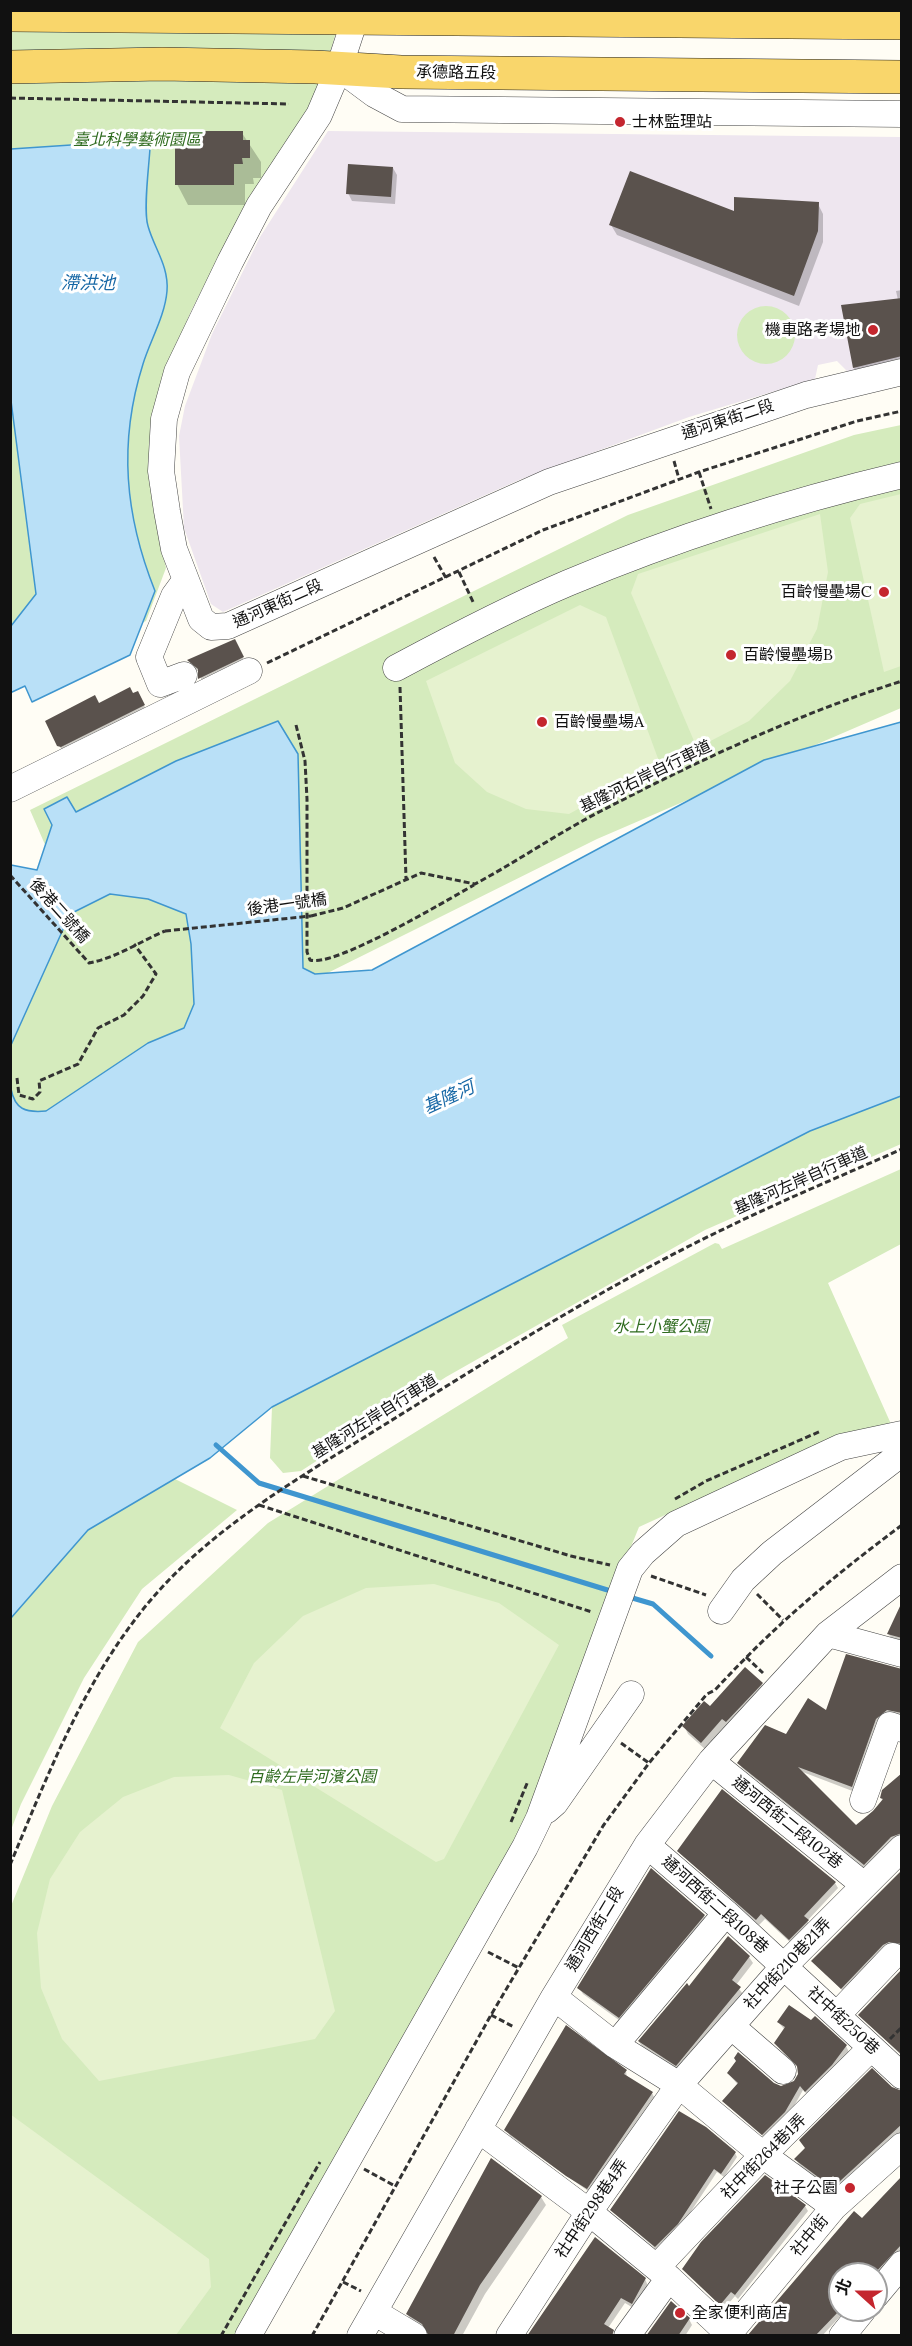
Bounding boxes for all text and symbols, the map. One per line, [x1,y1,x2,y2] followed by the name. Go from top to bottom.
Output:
[416,63,496,83] street label: 承德路五段
[632,112,712,132] place label: 士林監理站
[613,115,627,129] marker: 士林監理站
[73,130,201,150] park label: 臺北科學藝術園區
[61,273,115,295] water label: 滯洪池
[765,320,861,340] place label: 機車路考場地
[866,323,880,337] marker: 機車路考場地
[679,396,777,444] street label: 通河東街二段
[230,576,326,632] street label: 通河東街二段
[781,582,872,602] place label: 百齡慢壘場C
[877,585,891,599] marker: 百齡慢壘場C
[743,645,833,665] place label: 百齡慢壘場B
[724,648,738,662] marker: 百齡慢壘場B
[554,712,644,732] place label: 百齡慢壘場A
[535,715,549,729] marker: 百齡慢壘場A
[577,737,715,817] street label: 基隆河右岸自行車道
[25,875,93,947] street label: 後港二號橋
[246,890,328,920] street label: 後港一號橋
[420,1077,478,1119] water label: 基隆河
[731,1143,871,1219] street label: 基隆河左岸自行車道
[613,1317,709,1337] park label: 水上小蟹公園
[309,1371,441,1463] street label: 基隆河左岸自行車道
[248,1767,376,1787] park label: 百齡左岸河濱公園
[728,1773,846,1873] street label: 通河西街二段102巷
[658,1852,772,1958] street label: 通河西街二段108巷
[562,1883,628,1975] street label: 通河西街二段
[740,1914,836,2014] street label: 社中街210巷21弄
[803,1983,883,2059] street label: 社中街250巷
[717,2110,811,2204] street label: 社中街264巷1弄
[552,2156,632,2262] street label: 社中街298巷4弄
[774,2178,838,2198] place label: 社子公園
[843,2181,857,2195] marker: 社子公園
[787,2211,833,2261] street label: 社中街
[828,2262,888,2322] north arrow
[831,2275,855,2297] text: 北
[692,2303,788,2323] place label: 全家便利商店
[673,2306,687,2320] marker: 全家便利商店

